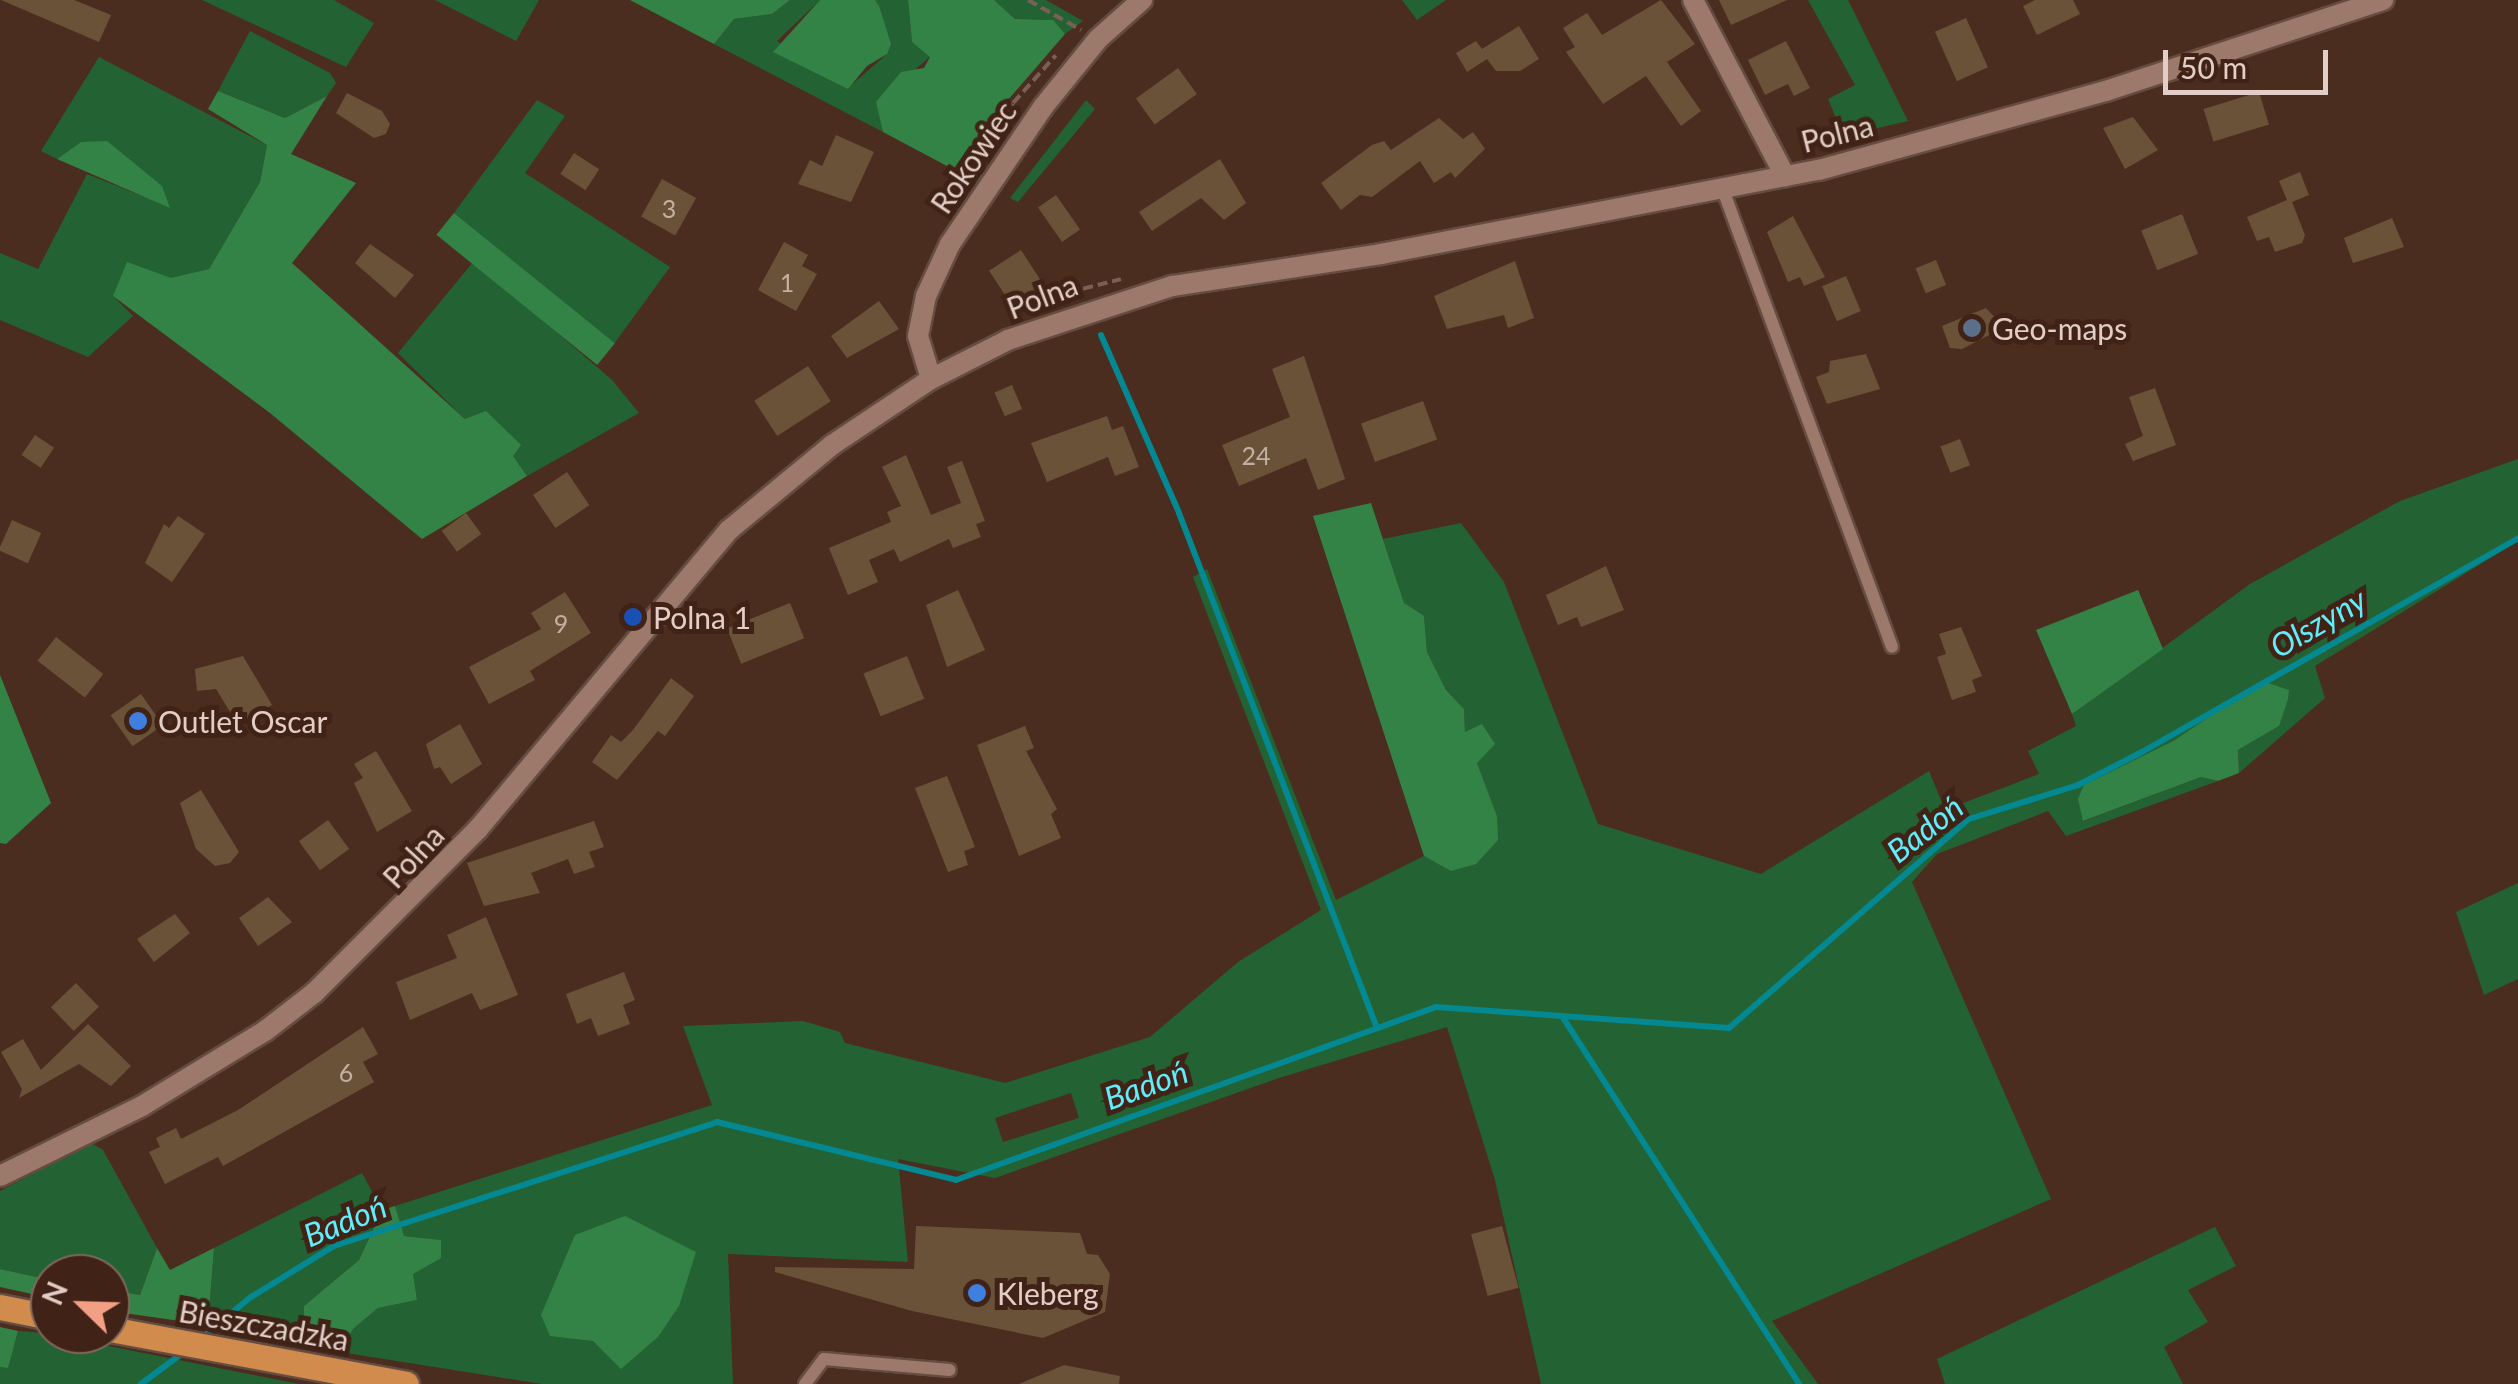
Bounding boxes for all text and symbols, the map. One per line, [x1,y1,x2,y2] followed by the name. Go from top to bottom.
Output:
[2168,30,2333,92] scale bar
[2180,49,2247,85] text: 50 m
[923,94,1023,220] street label: Rokowiec
[1797,107,1877,159] street label: Polna
[662,193,676,223] house number: 3
[1001,266,1083,326] street label: Polna
[780,267,794,297] house number: 1
[1992,310,2127,346] place label: Geo-maps
[1961,317,1983,339] marker: Geo-maps
[1242,440,1270,470] house number: 24
[2263,580,2373,666] water label: Olszyny
[653,599,751,635] place label: Polna 1
[622,606,644,628] marker: Polna 1
[554,608,568,638] house number: 9
[158,703,327,739] place label: Outlet Oscar
[127,710,149,732] marker: Outlet Oscar
[1879,787,1971,871] water label: Badoń
[375,817,451,895] street label: Polna
[1099,1052,1193,1118] water label: Badoń
[339,1057,353,1087] house number: 6
[298,1187,392,1255] water label: Badoń
[30,1254,130,1354] north arrow
[997,1275,1099,1311] place label: Kleberg
[34,1276,74,1310] text: N
[966,1282,988,1304] marker: Kleberg
[176,1292,352,1358] street label: Bieszczadzka

